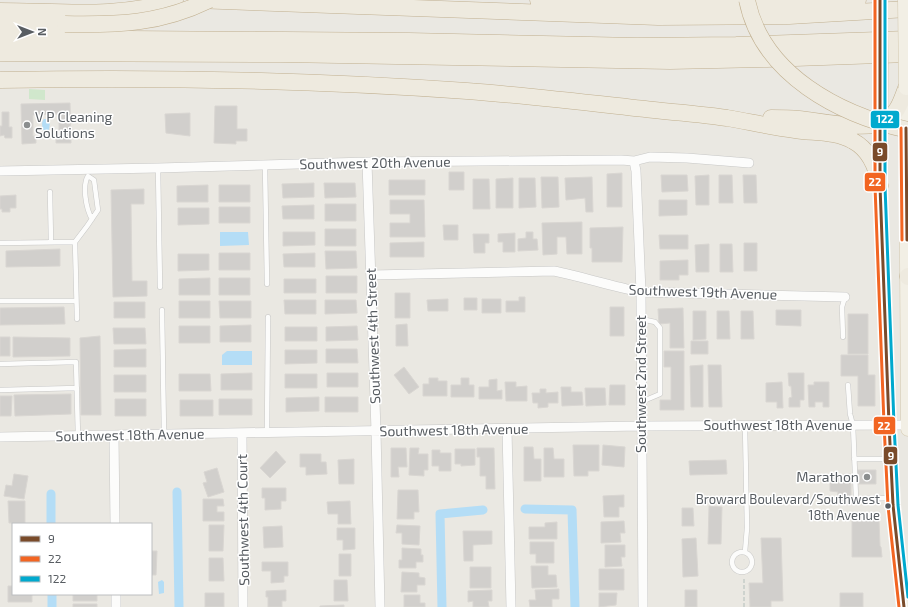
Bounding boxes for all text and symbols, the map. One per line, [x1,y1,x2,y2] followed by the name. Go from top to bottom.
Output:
[12,12,52,52] north arrow
[36,28,49,36] text: N
[35,108,113,141] place label: V P Cleaning Solutions
[870,110,900,129] line badge: 122
[876,112,894,125] text: 122
[22,120,32,130] marker: V P Cleaning Solutions
[872,142,888,162] line badge: 9
[877,145,883,158] text: 9
[299,153,451,172] street label: Southwest 20th Avenue
[864,172,886,192] line badge: 22
[869,175,881,188] text: 22
[362,268,383,404] street label: Southwest 4th Street
[628,280,778,303] street label: Southwest 19th Avenue
[632,315,649,453] street label: Southwest 2nd Street
[703,416,853,433] street label: Southwest 18th Avenue
[873,416,896,435] line badge: 22
[878,419,890,432] text: 22
[379,420,529,439] street label: Southwest 18th Avenue
[55,425,205,444] street label: Southwest 18th Avenue
[883,446,898,465] line badge: 9
[888,449,894,462] text: 9
[233,454,252,586] street label: Southwest 4th Court
[796,468,859,485] place label: Marathon
[862,472,872,482] marker: Marathon
[696,491,880,523] place label: Broward Boulevard/Southwest 18th Avenue
[883,501,893,511] marker: Broward Boulevard/Southwest 18th Avenue
[12,523,152,595] legend
[48,531,55,545] text: 9
[48,551,62,565] text: 22
[48,571,67,585] text: 122

